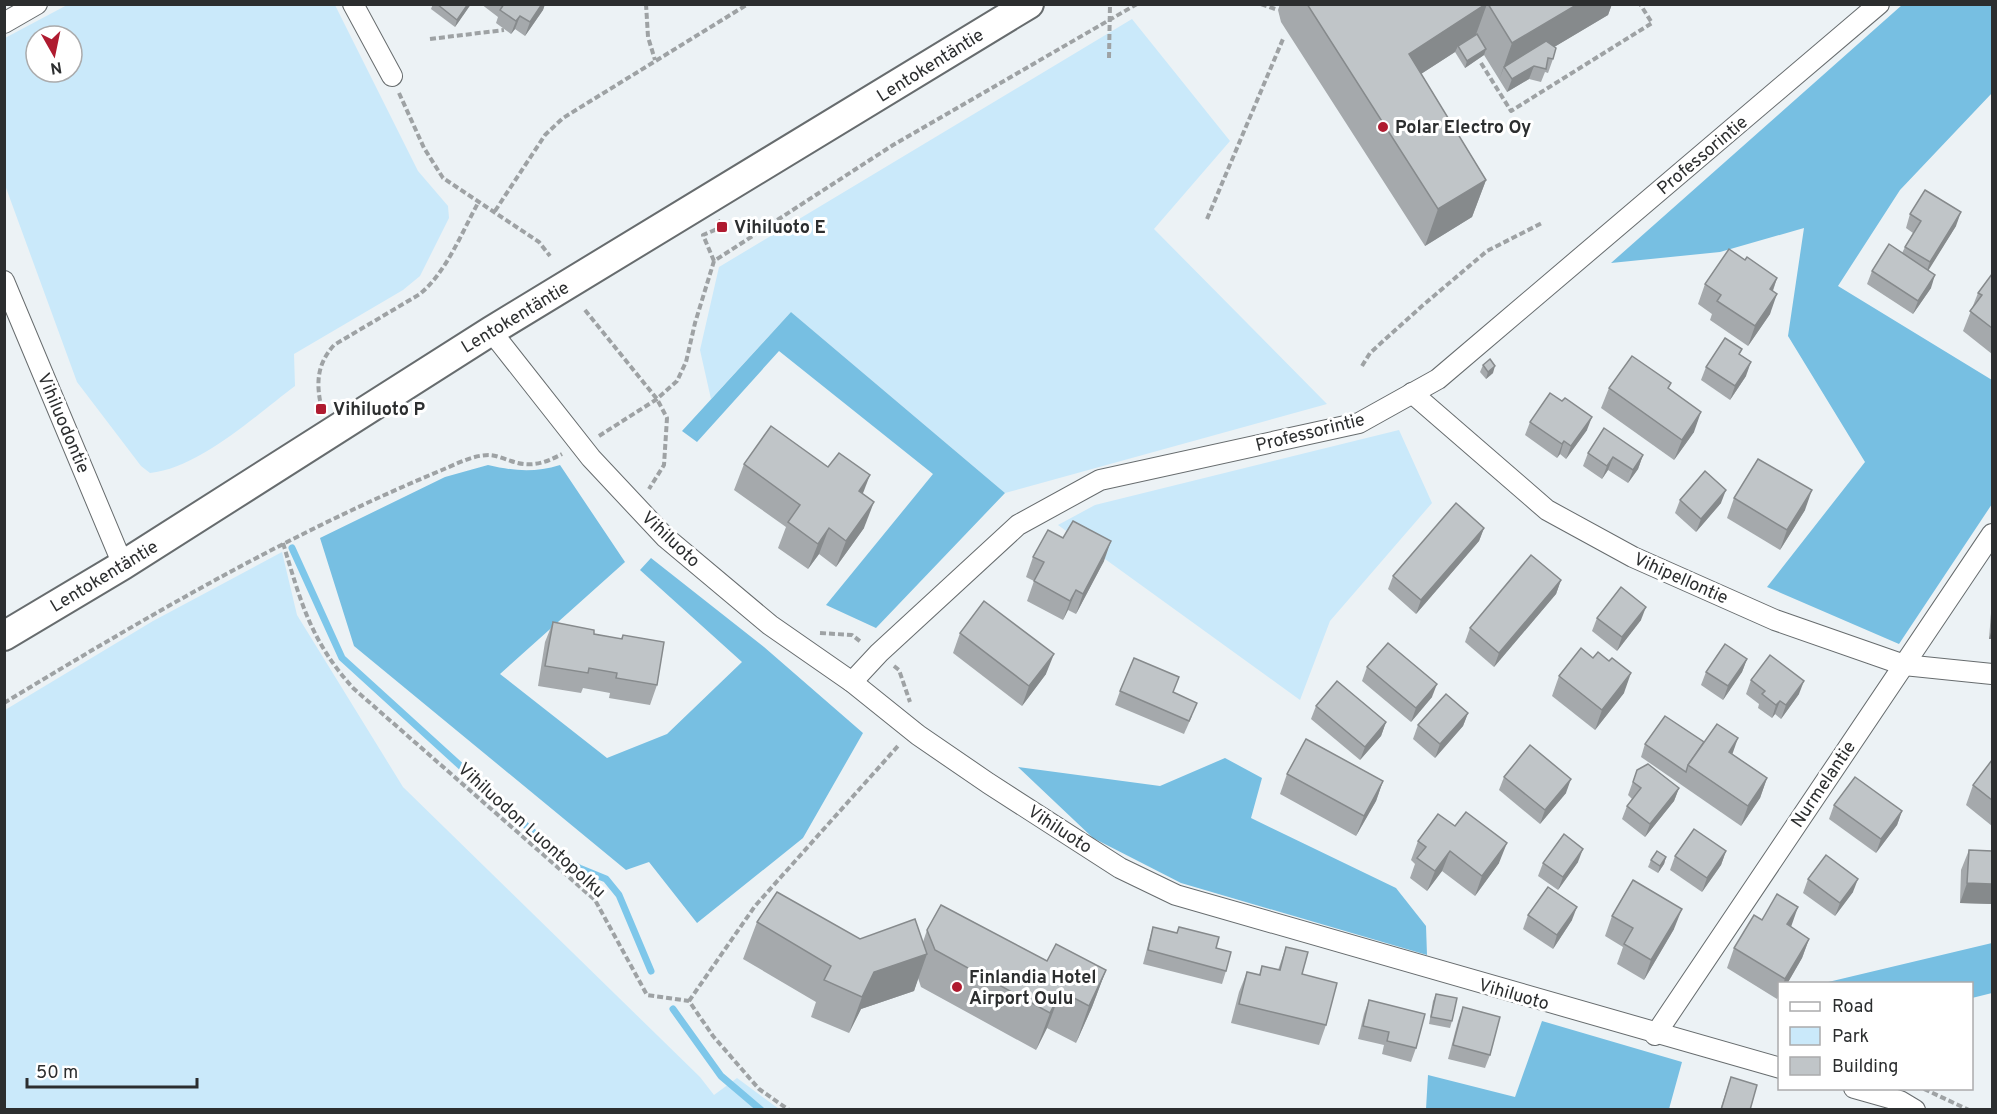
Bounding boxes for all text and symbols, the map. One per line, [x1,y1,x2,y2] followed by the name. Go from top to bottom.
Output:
[24,24,84,84] north arrow
[873,24,989,108] street label: Lentokentäntie
[49,56,63,78] text: N
[1653,111,1753,201] street label: Professorintie
[1395,117,1531,140] place label: Polar Electro Oy
[1376,120,1390,134] marker: Polar Electro Oy
[734,217,826,240] place label: Vihiluoto E
[715,220,729,234] marker: Vihiluoto E
[458,277,574,360] street label: Lentokentäntie
[31,370,94,477] street label: Vihiluodontie
[333,399,426,422] place label: Vihiluoto P
[314,402,328,416] marker: Vihiluoto P
[1253,409,1367,458] street label: Professorintie
[636,507,704,573] street label: Vihiluoto
[47,536,163,619] street label: Lentokentäntie
[1630,548,1731,610] street label: Vihipellontie
[1787,737,1862,833] street label: Nurmelantie
[452,758,610,904] street label: Vihiluodon Luontopolku
[1023,801,1096,860] street label: Vihiluoto
[969,967,1096,1011] place label: Finlandia Hotel Airport Oulu
[1476,974,1552,1016] street label: Vihiluoto
[950,980,964,994] marker: Finlandia Hotel Airport Oulu
[1778,982,1973,1090] legend
[1832,996,1874,1019] text: Road
[1832,1026,1869,1049] text: Park
[27,1051,196,1089] scale bar
[1832,1056,1898,1079] text: Building
[36,1062,78,1085] text: 50 m

